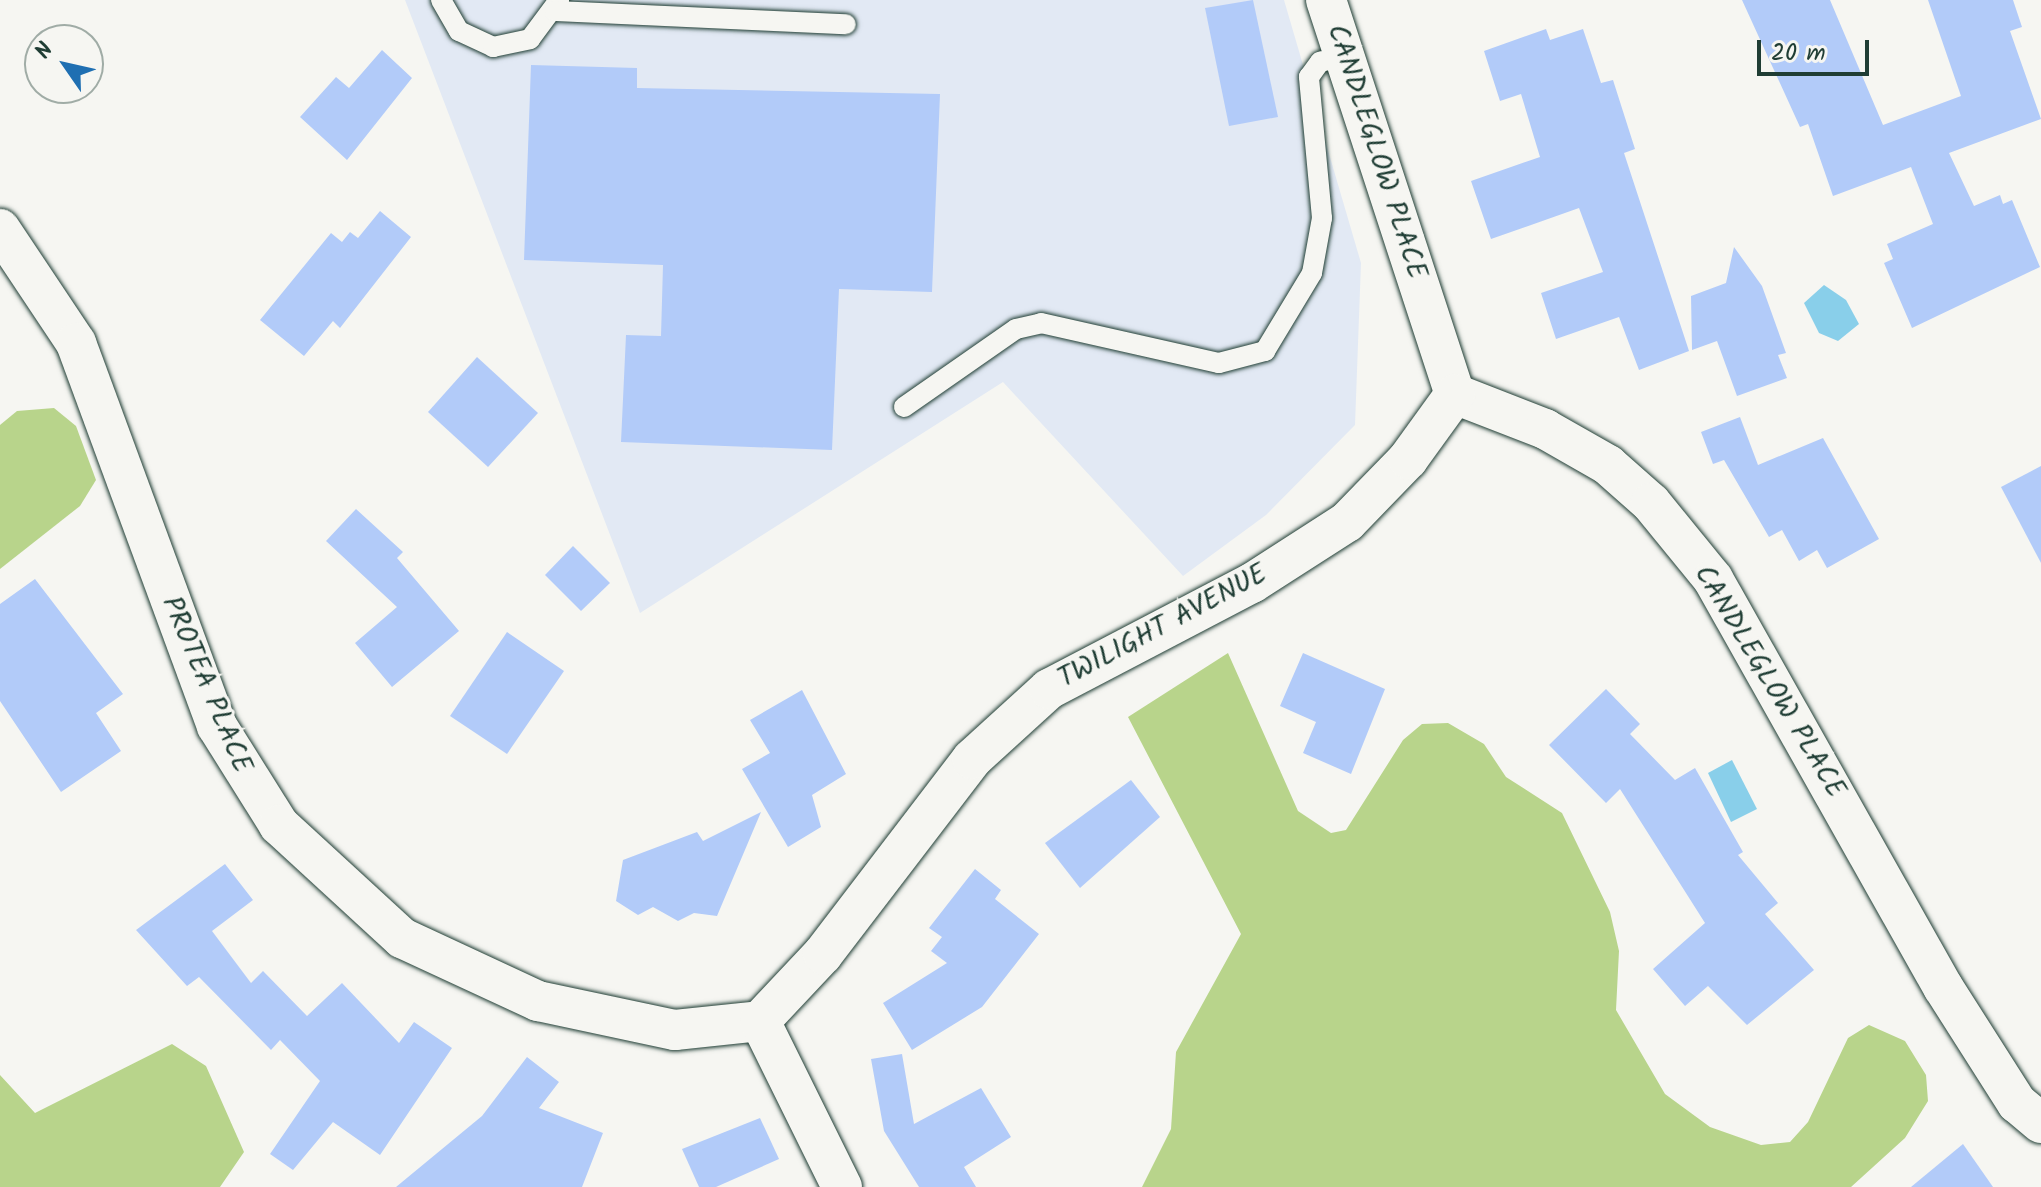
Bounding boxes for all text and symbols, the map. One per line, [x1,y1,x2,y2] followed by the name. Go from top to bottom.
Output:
[1319,20,1433,284] street label: CANDLEGLOW PLACE
[24,24,104,104] north arrow
[1761,24,1873,74] scale bar
[1771,34,1826,73] text: 20 m
[27,36,64,67] text: N
[1053,558,1273,696] street label: TWILIGHT AVENUE
[1686,559,1852,805] street label: CANDLEGLOW PLACE
[154,591,258,779] street label: PROTEA PLACE

